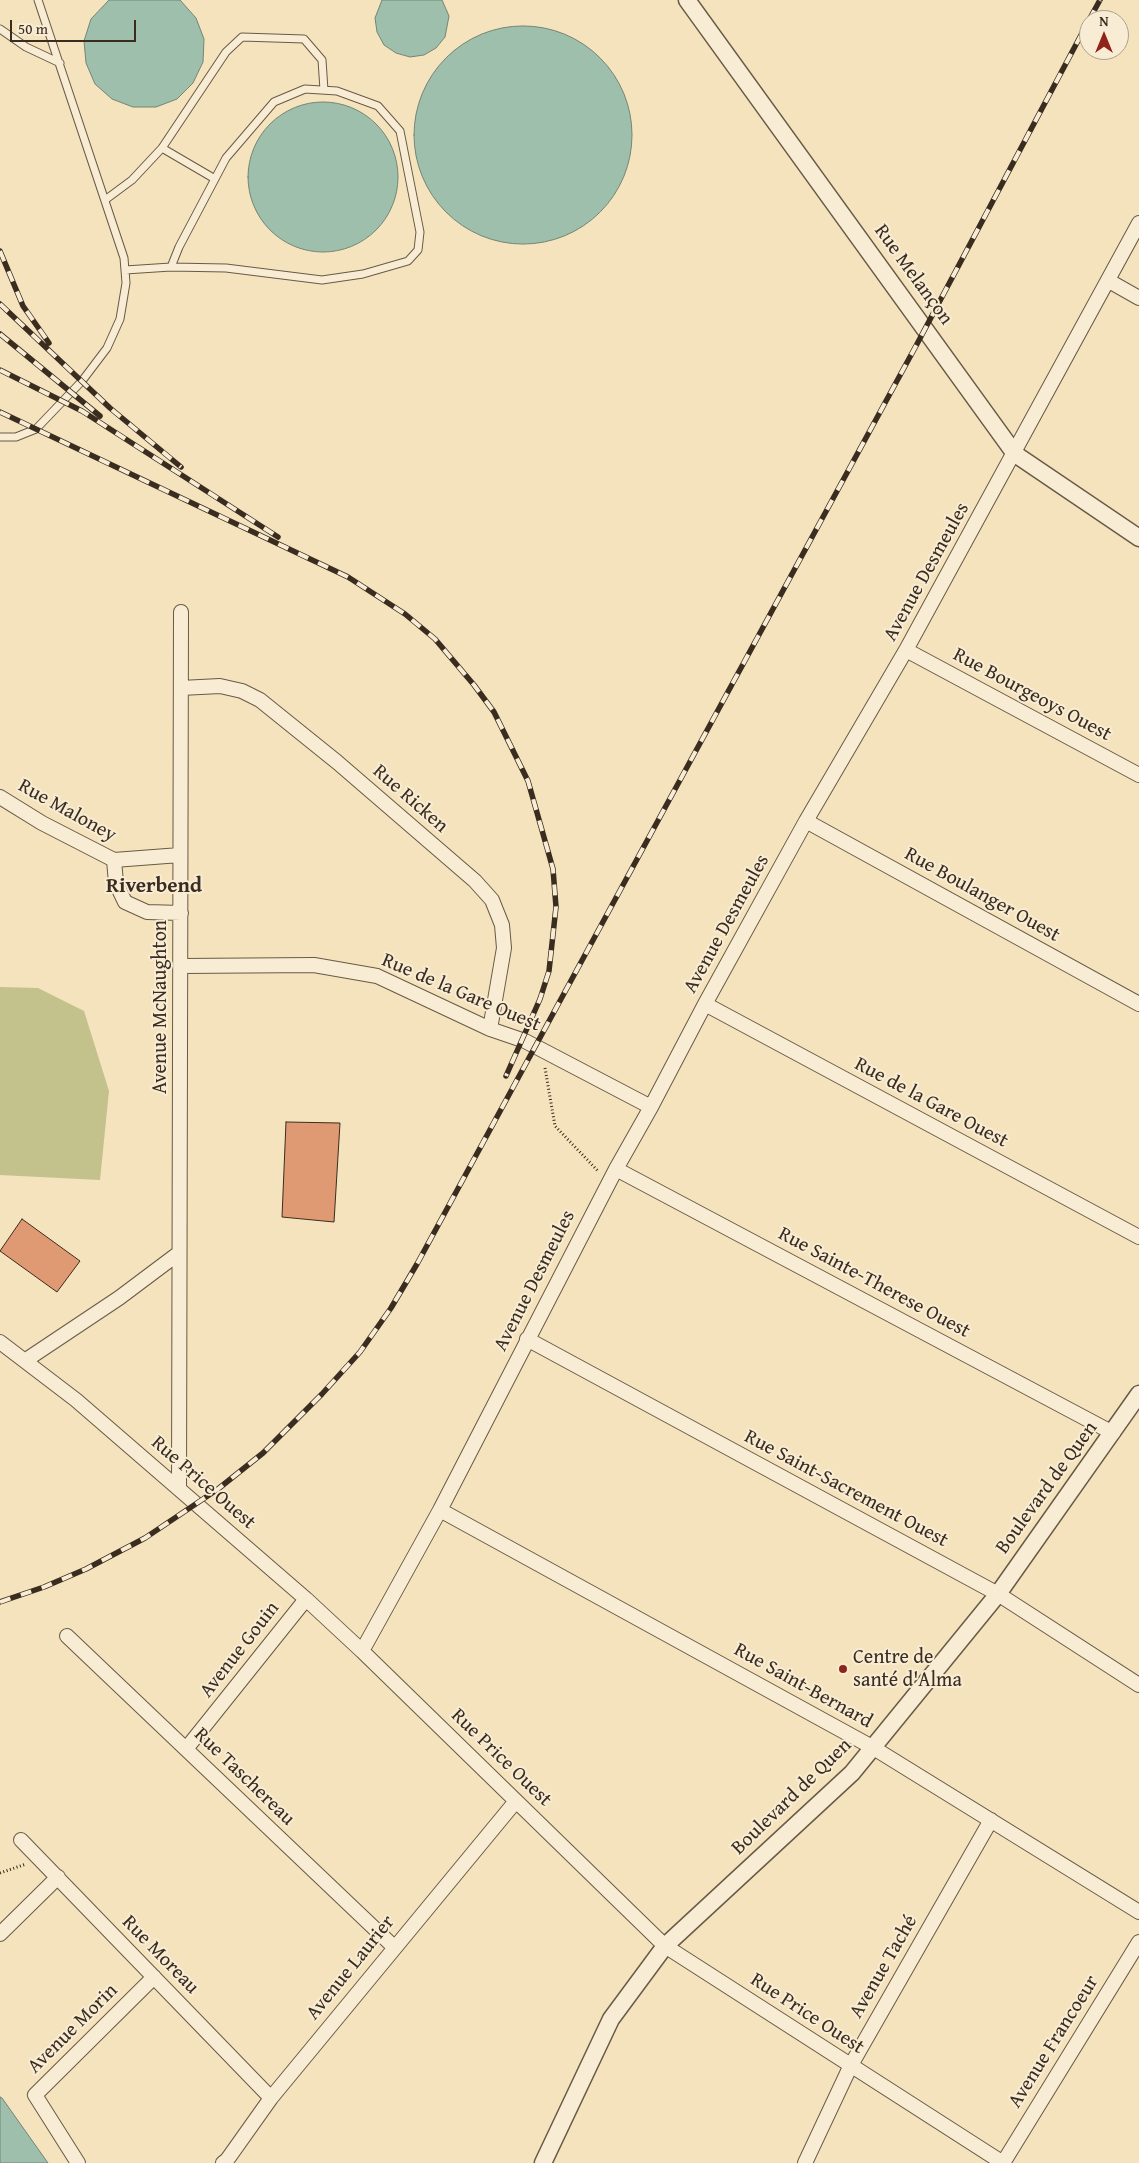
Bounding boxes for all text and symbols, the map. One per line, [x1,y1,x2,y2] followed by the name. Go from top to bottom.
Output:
[12,10,139,42] scale bar
[1079,10,1129,60] north arrow
[1099,11,1109,31] text: N
[18,18,48,39] text: 50 m
[868,220,958,330] street label: Rue Melançon
[879,498,975,646] street label: Avenue Desmeules
[949,643,1115,747] street label: Rue Bourgeoys Ouest
[367,760,453,838] street label: Rue Ricken
[14,774,120,848] street label: Rue Maloney
[900,842,1064,948] street label: Rue Boulanger Ouest
[679,850,775,998] street label: Avenue Desmeules
[106,874,202,900] district label: Riverbend
[149,920,173,1094] street label: Avenue McNaughton
[378,949,544,1037] street label: Rue de la Gare Ouest
[850,1052,1012,1154] street label: Rue de la Gare Ouest
[489,1207,581,1355] street label: Avenue Desmeules
[774,1222,974,1344] street label: Rue Sainte-Therese Ouest
[991,1417,1103,1559] street label: Boulevard de Quen
[740,1425,952,1553] street label: Rue Saint-Sacrement Ouest
[146,1431,260,1535] street label: Rue Price Ouest
[195,1597,285,1703] street label: Avenue Gouin
[730,1638,876,1734] street label: Rue Saint-Bernard
[853,1646,962,1693] place label: Centre de santé d'Alma
[837,1663,849,1675] marker: Centre de santé d'Alma
[446,1704,556,1812] street label: Rue Price Ouest
[189,1723,299,1831] street label: Rue Taschereau
[727,1734,857,1860] street label: Boulevard de Quen
[117,1911,203,1999] street label: Rue Moreau
[302,1911,400,2025] street label: Avenue Laurier
[845,1911,923,2023] street label: Avenue Taché
[746,1968,868,2060] street label: Rue Price Ouest
[1004,1971,1104,2113] street label: Avenue Francoeur
[23,1979,123,2079] street label: Avenue Morin

